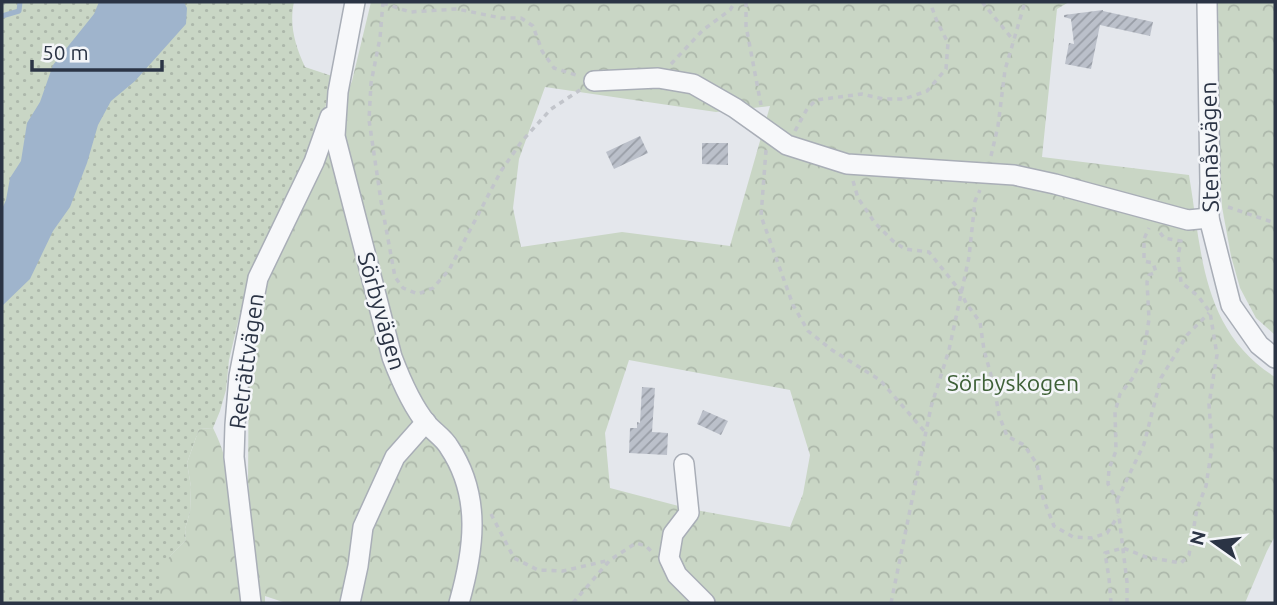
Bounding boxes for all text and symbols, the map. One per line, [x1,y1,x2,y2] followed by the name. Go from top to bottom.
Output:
[32,28,161,72] scale bar
[42,40,89,64] text: 50 m
[1195,81,1223,213] street label: Stenåsvägen
[353,249,411,373] street label: Sörbyvägen
[224,292,268,430] street label: Reträttvägen
[947,370,1079,395] park label: Sörbyskogen
[1179,507,1249,577] north arrow
[1185,528,1210,547] text: N

